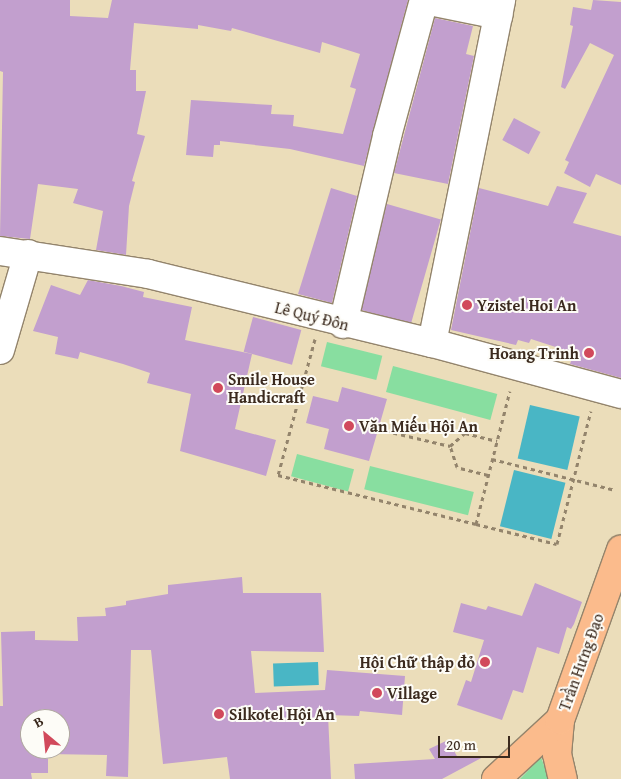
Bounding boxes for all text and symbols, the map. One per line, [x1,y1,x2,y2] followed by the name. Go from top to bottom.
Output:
[477,295,577,315] place label: Yzistel Hoi An
[273,298,351,334] street label: Lê Quý Đôn
[461,299,473,311] marker: Yzistel Hoi An
[489,343,579,363] place label: Hoang Trinh
[583,347,595,359] marker: Hoang Trinh
[228,369,315,407] place label: Smile House Handicraft
[212,382,224,394] marker: Smile House Handicraft
[359,416,478,436] place label: Văn Miếu Hội An
[343,420,355,432] marker: Văn Miếu Hội An
[554,611,608,713] street label: Trần Hưng Đạo
[360,652,475,672] place label: Hội Chữ thập đỏ
[479,656,491,668] marker: Hội Chữ thập đỏ
[387,683,437,703] place label: Village
[371,687,383,699] marker: Village
[229,704,335,724] place label: Silkotel Hội An
[213,708,225,720] marker: Silkotel Hội An
[20,709,70,759] north arrow
[30,711,47,733] text: B
[441,726,514,758] scale bar
[446,734,476,755] text: 20 m

